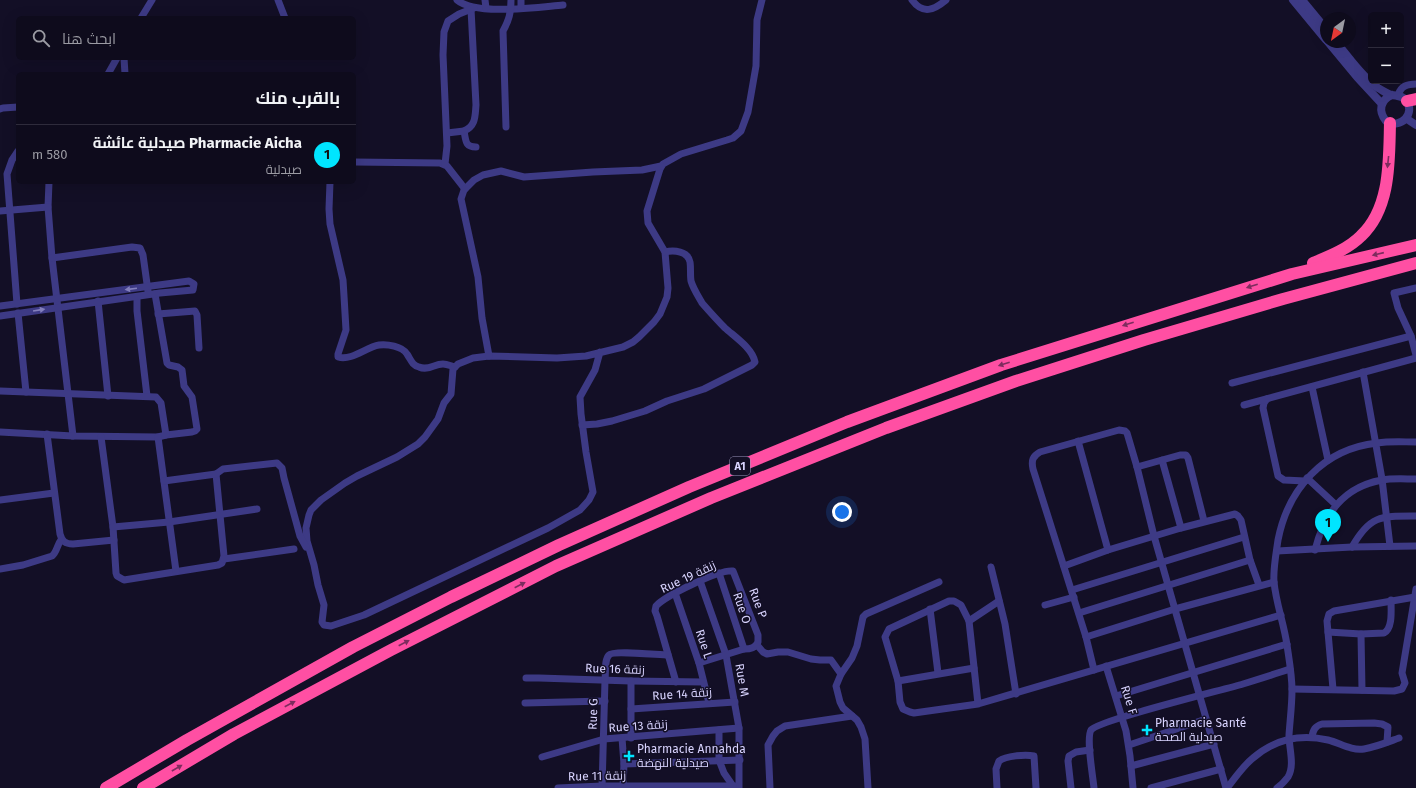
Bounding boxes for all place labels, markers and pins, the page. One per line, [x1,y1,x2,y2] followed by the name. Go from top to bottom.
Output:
[1315,509,1341,542] pin: 1
[1155,716,1246,744] place label: Pharmacie Santé صيدلية الصحة
[1142,725,1152,735] marker: Pharmacie Santé صيدلية الصحة
[637,742,746,770] place label: Pharmacie Annahda صيدلية النهضة
[624,751,634,761] marker: Pharmacie Annahda صيدلية النهضة

